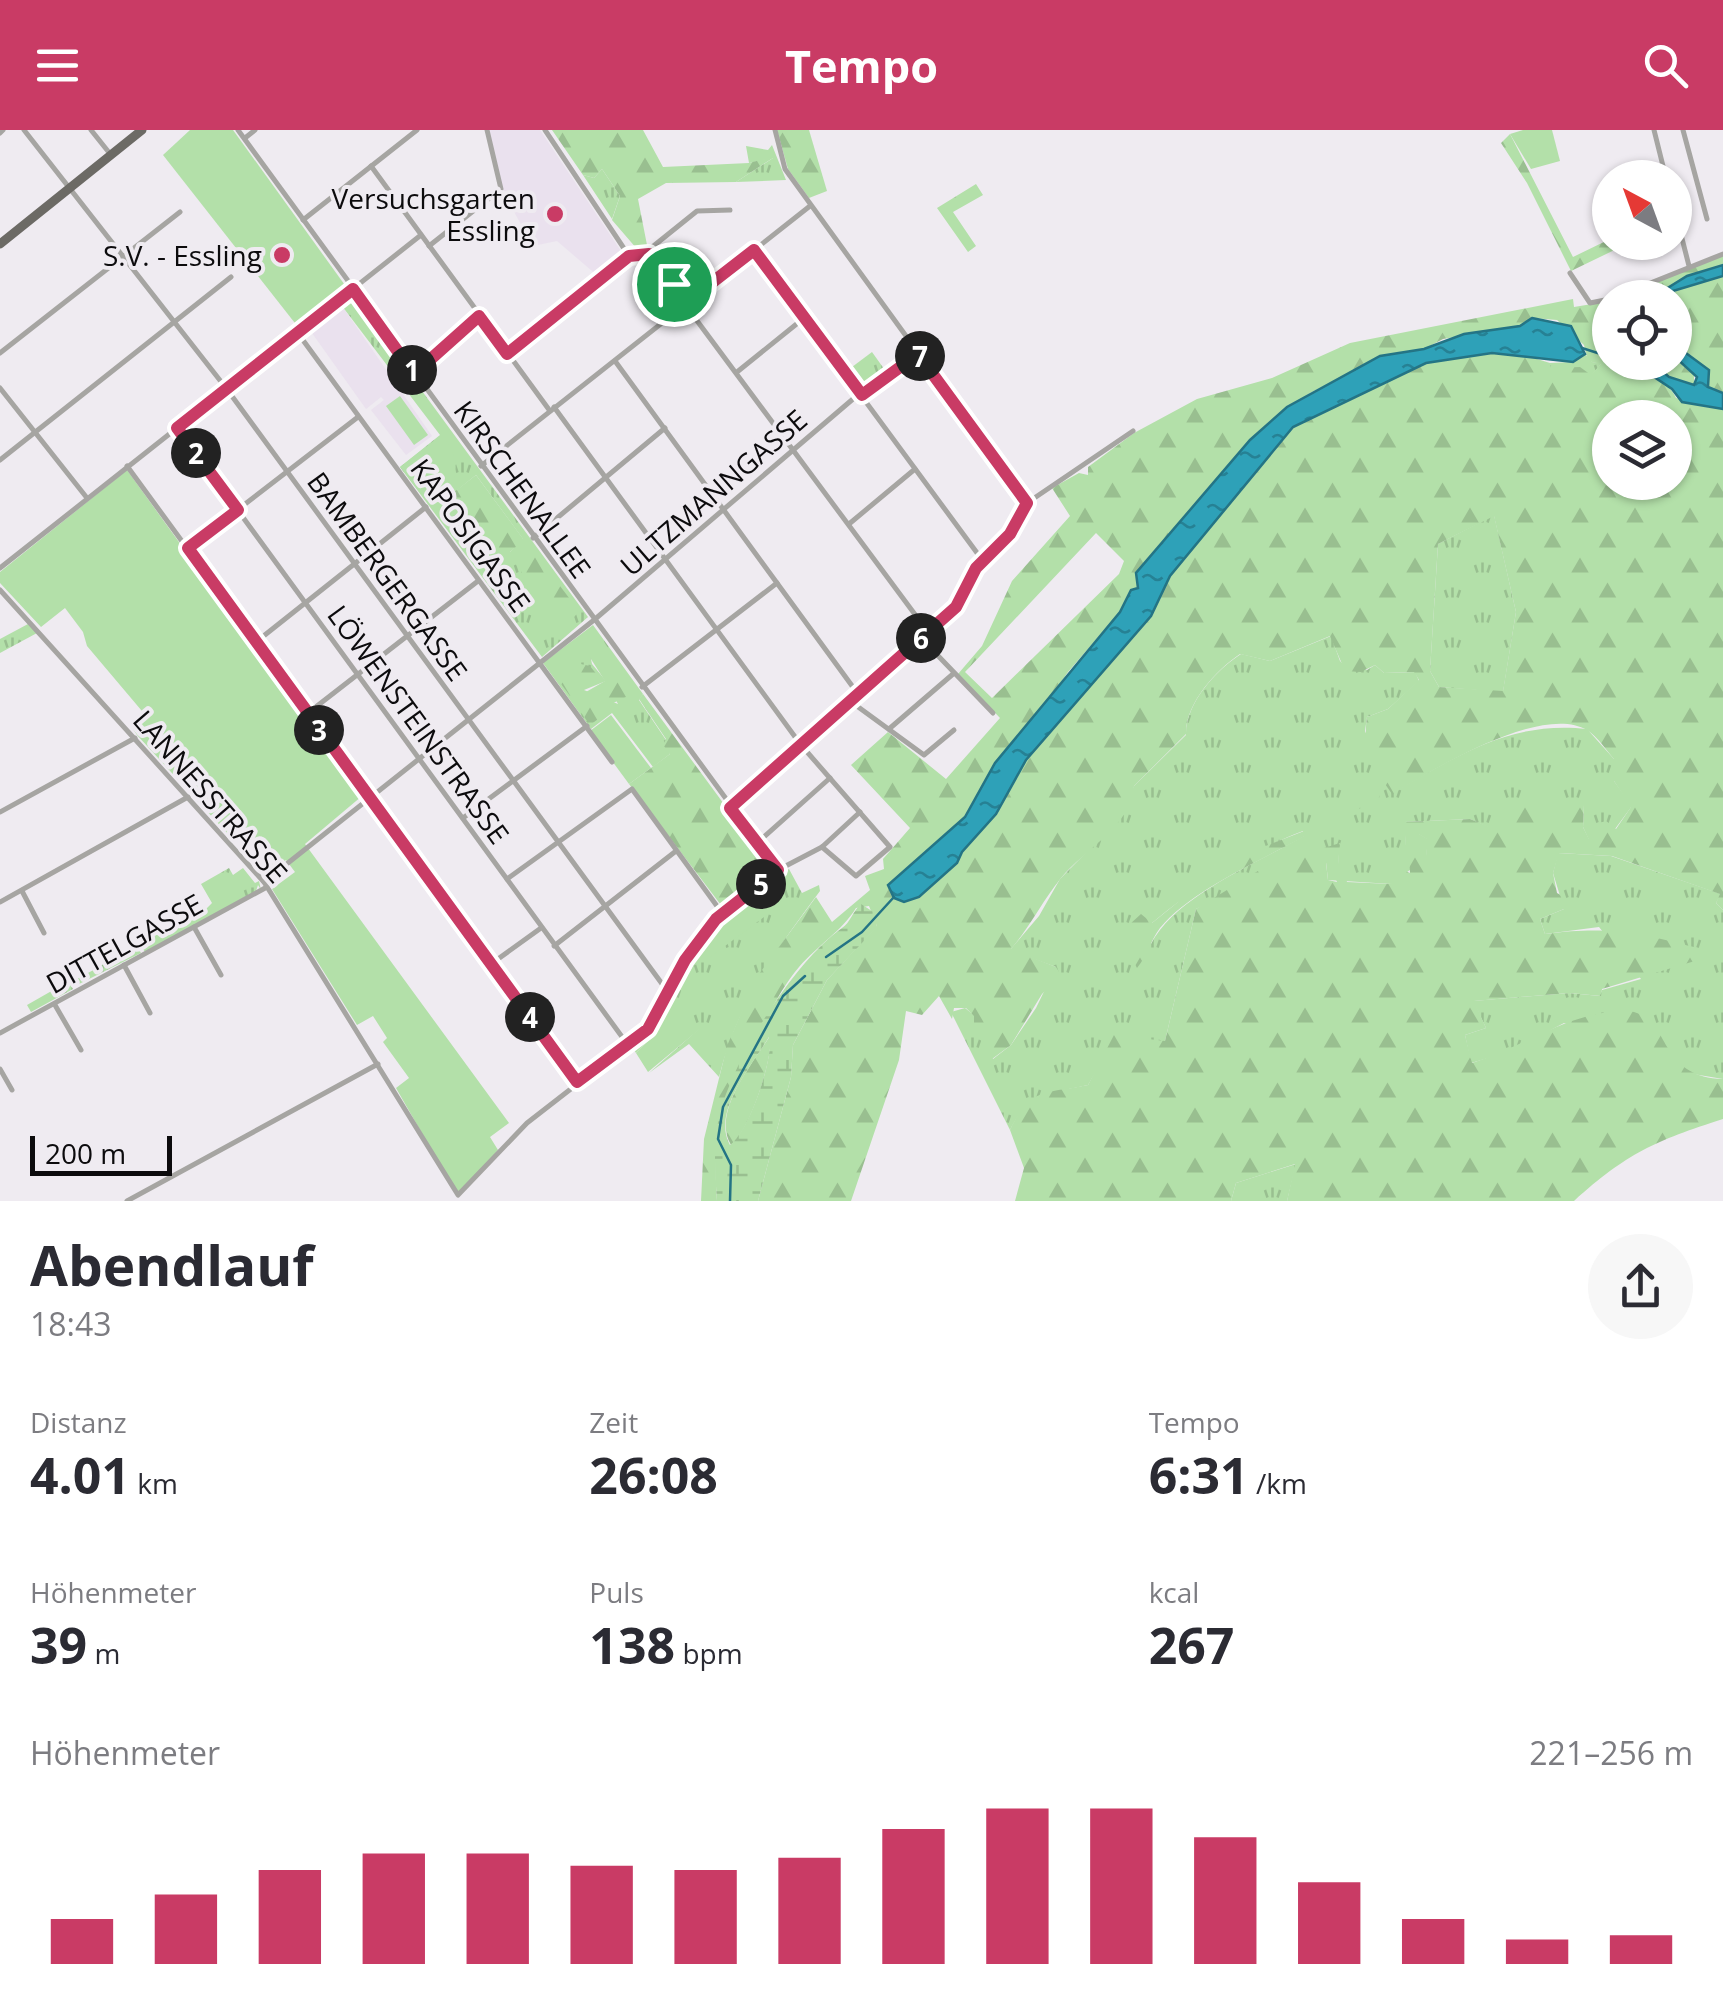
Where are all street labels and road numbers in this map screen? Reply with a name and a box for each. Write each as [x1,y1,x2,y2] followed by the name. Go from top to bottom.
[446,393,600,585] street label: KIRSCHENALLEE
[612,400,814,584] street label: ULTZMANNGASSE
[402,451,540,619] street label: KAPOSIGASSE
[299,464,477,688] street label: BAMBERGERGASSE
[320,597,518,851] street label: LÖWENSTEINSTRASSE
[125,701,297,891] street label: LANNESSTRASSE
[39,884,209,1002] street label: DITTELGASSE

